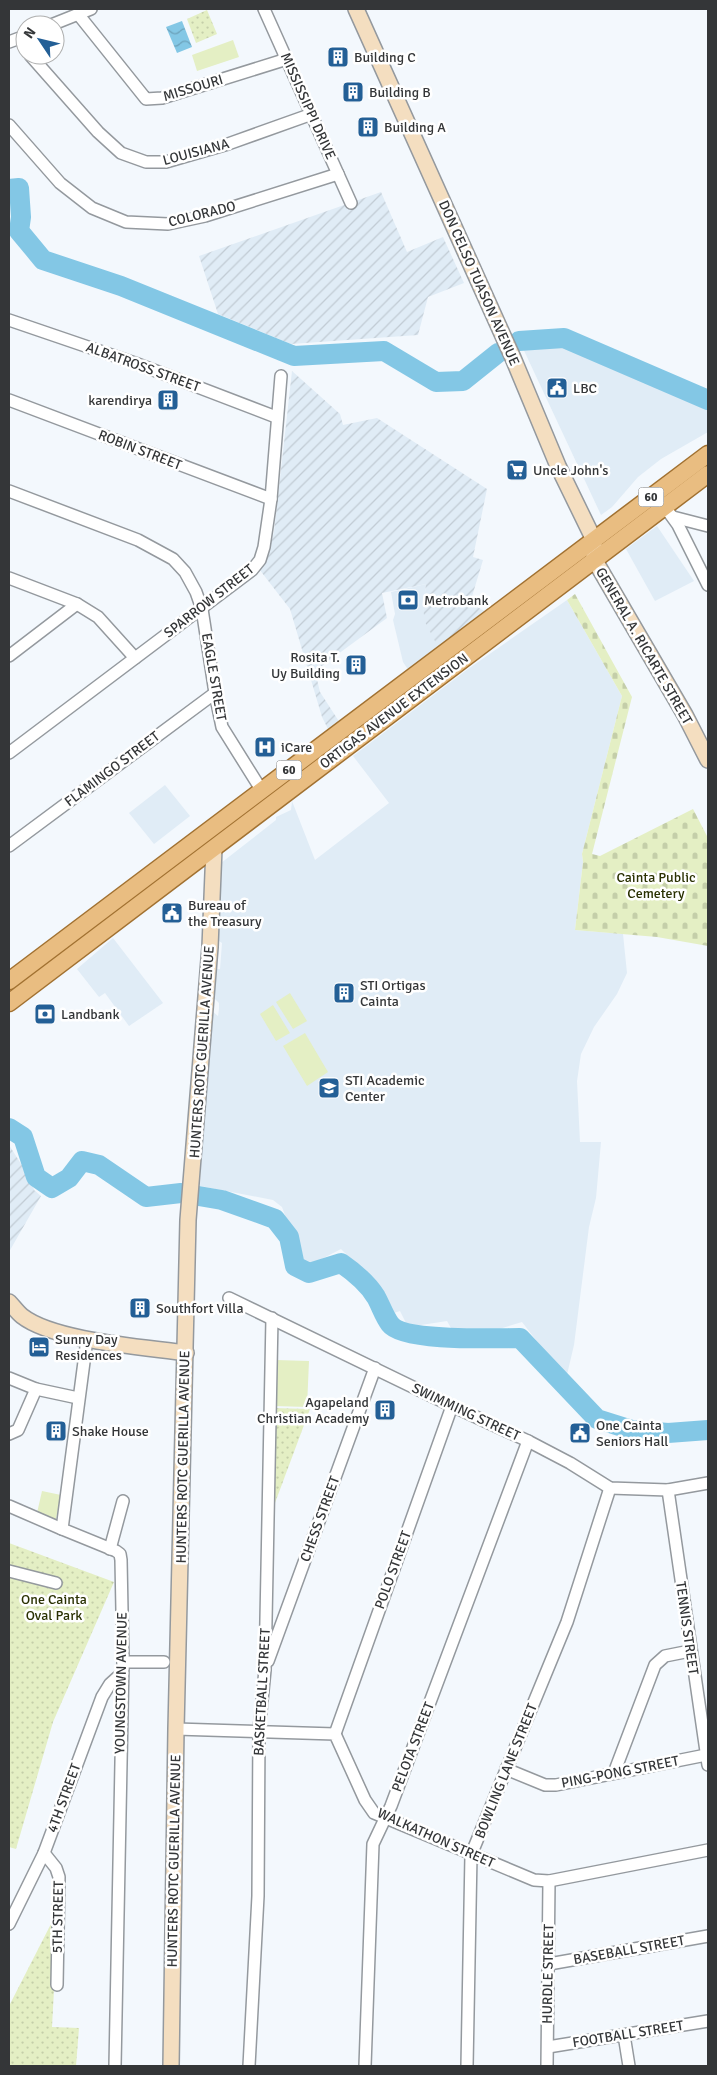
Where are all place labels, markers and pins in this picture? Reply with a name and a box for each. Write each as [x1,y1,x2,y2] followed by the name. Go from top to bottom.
[326,45,350,69] building icon: Building C
[354,49,416,66] place label: Building C
[341,80,365,104] building icon: Building B
[369,84,431,101] place label: Building B
[356,115,380,139] building icon: Building A
[384,119,446,136] place label: Building A
[545,376,569,400] public building icon: LBC
[573,380,597,397] place label: LBC
[156,388,180,412] building icon: karendirya
[88,392,152,409] place label: karendirya
[505,458,529,482] supermarket icon: Uncle John's
[533,462,608,479] place label: Uncle John's
[396,588,420,612] bank icon: Metrobank
[424,592,489,609] place label: Metrobank
[271,649,340,682] place label: Rosita T. Uy Building
[344,653,368,677] building icon: Rosita T. Uy Building
[253,735,277,759] hospital icon: iCare
[281,739,312,756] place label: iCare
[188,897,262,930] place label: Bureau of the Treasury
[160,901,184,925] public building icon: Bureau of the Treasury
[360,977,426,1010] place label: STI Ortigas Cainta
[332,981,356,1005] building icon: STI Ortigas Cainta
[33,1002,57,1026] bank icon: Landbank
[61,1006,119,1023] place label: Landbank
[345,1072,425,1105] place label: STI Academic Center
[317,1076,341,1100] school or university icon: STI Academic Center
[128,1296,152,1320] building icon: Southfort Villa
[156,1300,244,1317] place label: Southfort Villa
[55,1331,122,1364] place label: Sunny Day Residences
[27,1335,51,1359] hotel icon: Sunny Day Residences
[257,1394,369,1427] place label: Agapeland Christian Academy
[373,1398,397,1422] building icon: Agapeland Christian Academy
[596,1417,668,1450] place label: One Cainta Seniors Hall
[44,1419,68,1443] building icon: Shake House
[568,1421,592,1445] public building icon: One Cainta Seniors Hall
[72,1423,149,1440] place label: Shake House

